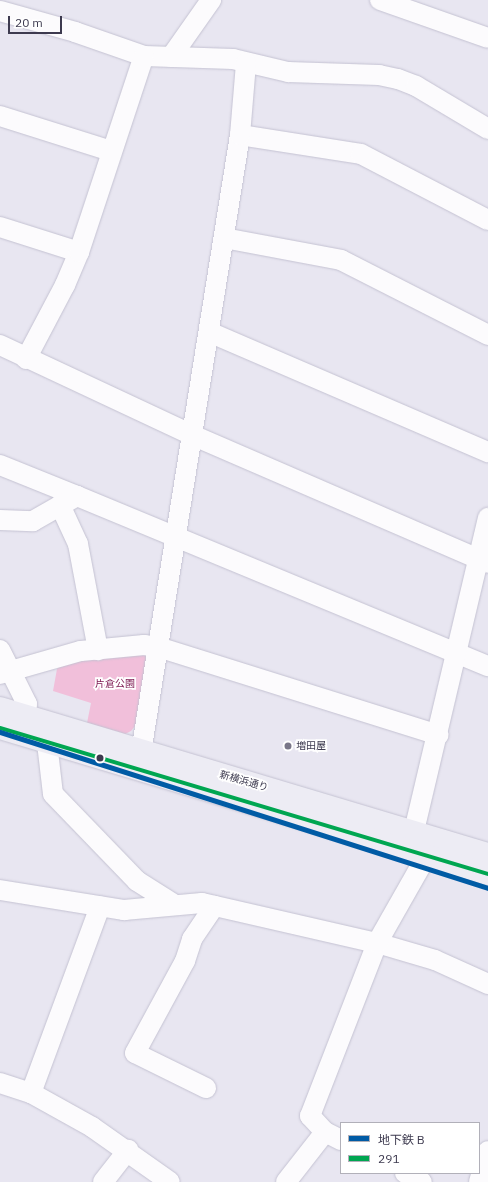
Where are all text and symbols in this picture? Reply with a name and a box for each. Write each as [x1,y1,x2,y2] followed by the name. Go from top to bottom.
[10,8,64,34] scale bar
[15,15,43,30] text: 20 m
[95,678,135,690] park label: 片倉公園
[296,740,326,752] place label: 増田屋
[283,741,293,751] marker: 増田屋
[95,753,105,763] unlabelled marker
[218,768,270,794] street label: 新横浜通り
[340,1122,480,1174] legend
[378,1132,425,1147] text: 地下鉄 B
[378,1151,400,1166] text: 291

